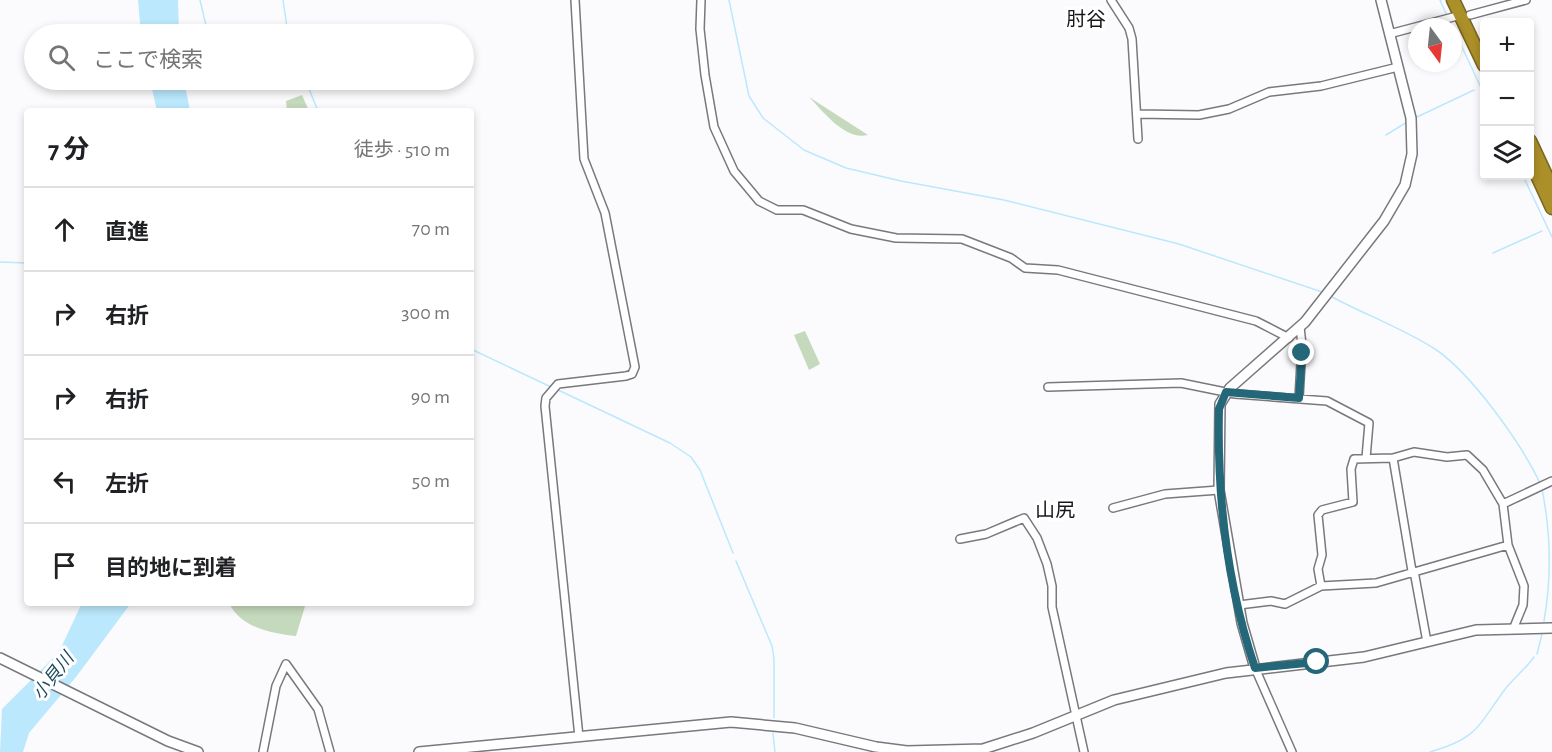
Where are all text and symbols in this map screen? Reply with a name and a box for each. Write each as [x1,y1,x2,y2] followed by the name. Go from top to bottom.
[1066,9,1106,30] district label: 肘谷
[1408,18,1462,72] north arrow
[1480,18,1534,180] map controls
[1480,18,1534,72] button: +
[24,24,474,90] search box
[45,41,78,74] icon: search
[93,49,203,71] text: ここで検索
[1480,72,1534,126] button: −
[1480,126,1534,180] button: layers
[48,137,89,163] text: 7 分
[354,140,450,160] text: 徒歩 · 510 m
[48,213,81,246] icon: ahead
[412,219,450,239] text: 70 m
[105,221,149,243] text: 直進
[48,297,81,330] icon: right
[401,303,450,323] text: 300 m
[105,305,149,327] text: 右折
[1288,339,1314,365] route end
[48,381,81,414] icon: right
[411,387,450,407] text: 90 m
[105,389,149,411] text: 右折
[48,465,81,498] icon: left
[412,471,450,491] text: 50 m
[105,473,149,495] text: 左折
[1035,500,1075,521] district label: 山尻
[48,549,81,582] icon: arrive
[105,557,237,579] text: 目的地に到着
[29,648,79,703] water label: 小貝川
[1303,648,1329,674] route start

